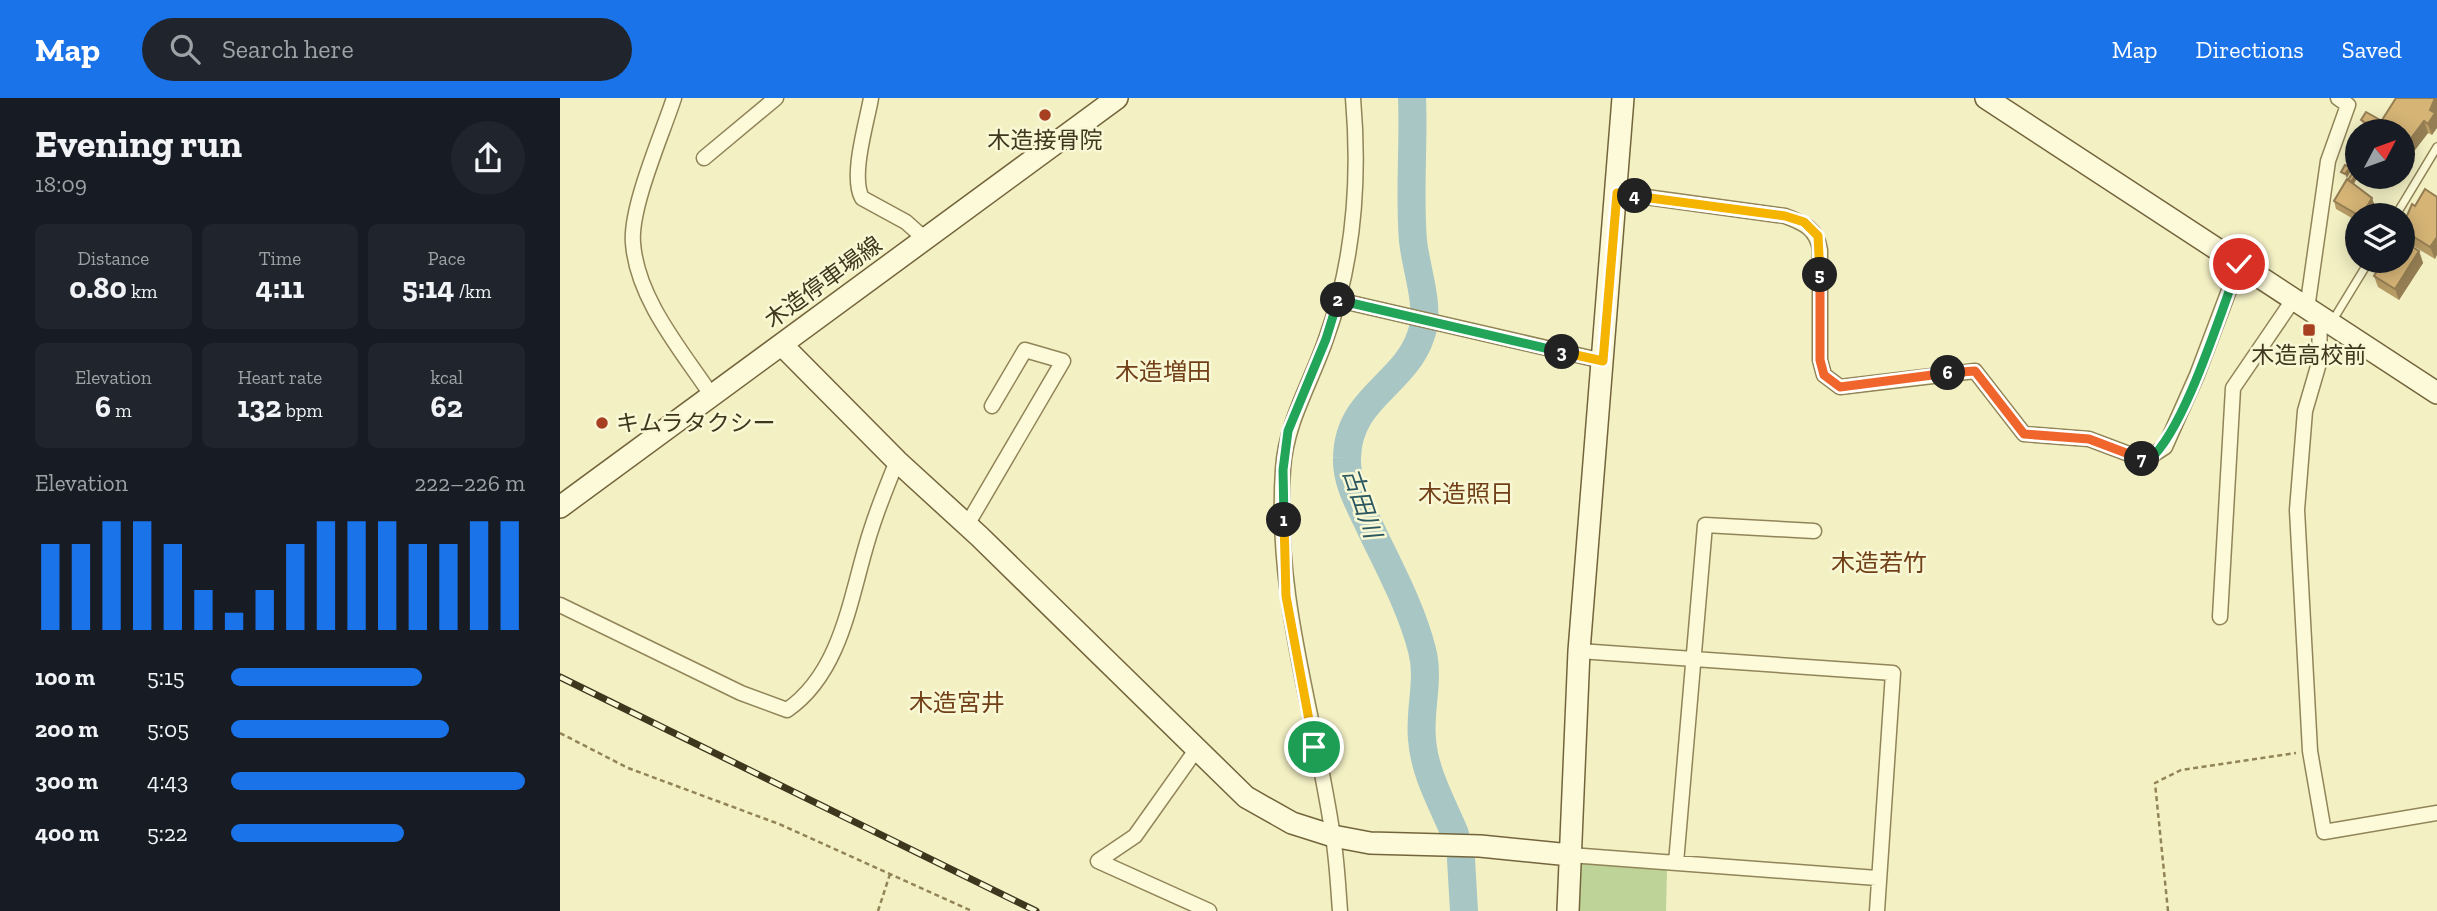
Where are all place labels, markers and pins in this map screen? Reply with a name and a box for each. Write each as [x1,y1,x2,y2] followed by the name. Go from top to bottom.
[1037,107,1053,123] marker: 木造接骨院
[988,126,1103,154] place label: 木造接骨院
[1618,178,1652,214] pin: 4
[2209,234,2269,294] pin
[1802,258,1838,292] pin: 5
[1320,282,1356,318] pin: 2
[2301,322,2317,338] marker: 木造高校前
[1544,334,1580,370] pin: 3
[2252,341,2367,369] place label: 木造高校前
[1930,356,1966,390] pin: 6
[616,409,776,437] place label: キムラタクシー
[594,415,610,431] marker: キムラタクシー
[2124,442,2160,476] pin: 7
[1266,502,1302,538] pin: 1
[1284,717,1344,777] pin

